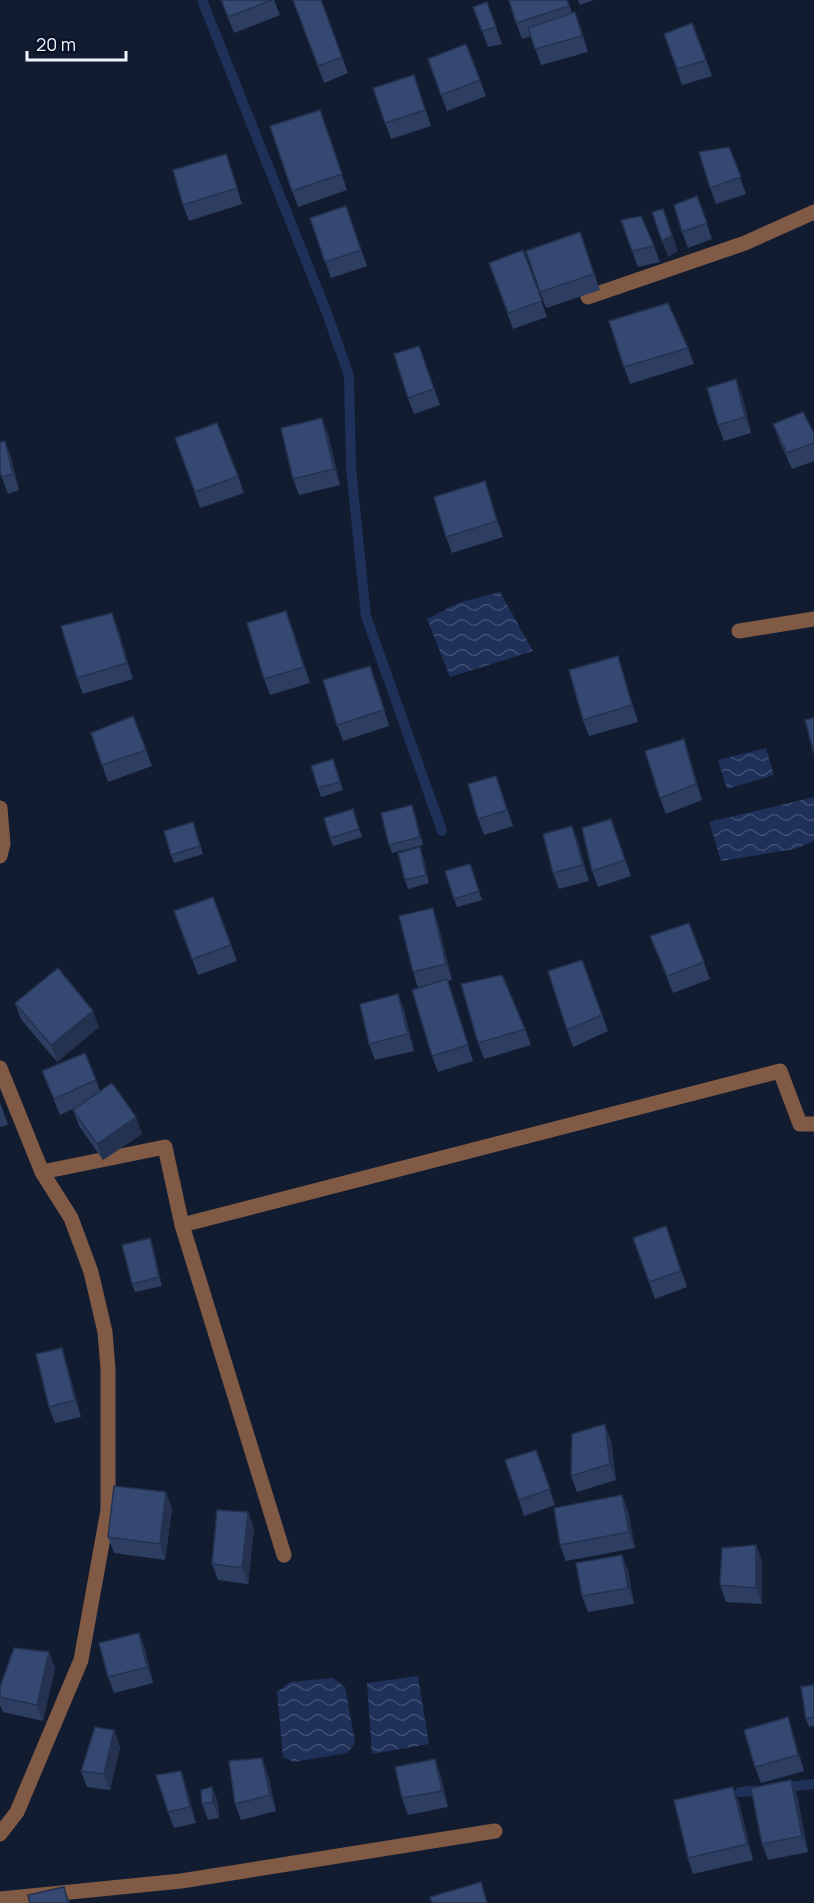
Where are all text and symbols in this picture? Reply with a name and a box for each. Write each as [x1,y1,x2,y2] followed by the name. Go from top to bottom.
[27,24,126,62] scale bar
[36,32,76,56] text: 20 m

